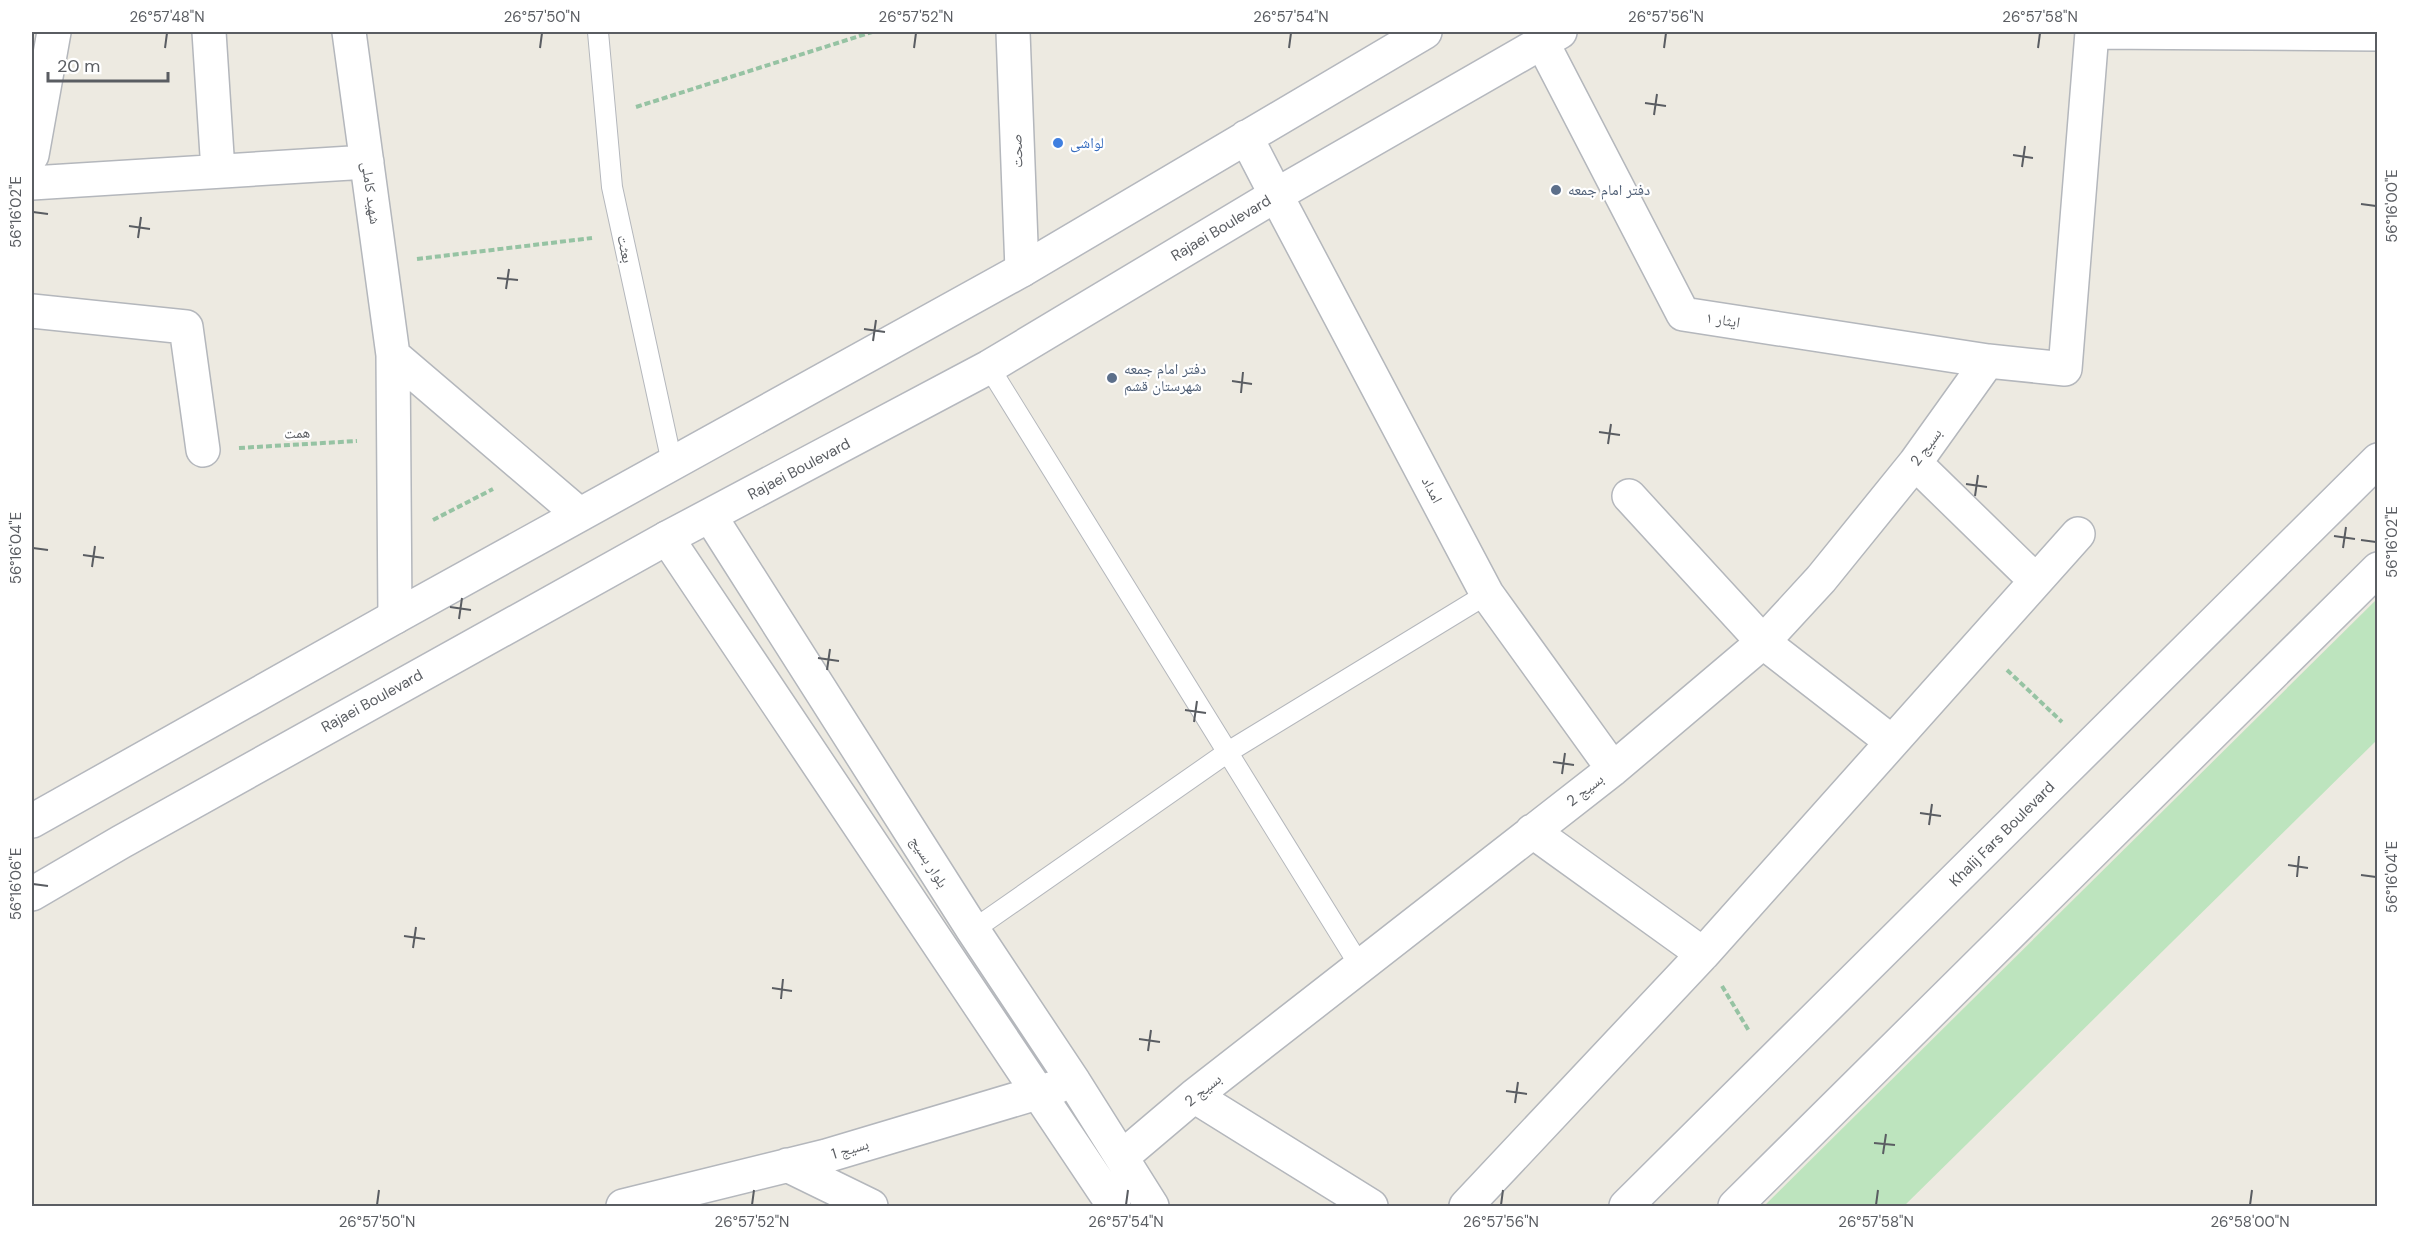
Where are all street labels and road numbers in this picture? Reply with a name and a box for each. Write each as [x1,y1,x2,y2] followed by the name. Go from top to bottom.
[1006,134,1028,168] street label: صحت
[357,160,385,226] street label: شهید کاملی
[1167,190,1275,266] street label: Rajaei Boulevard
[612,233,638,265] street label: بعثت
[1704,307,1742,333] street label: ایثار ۱
[283,422,311,444] street label: همت
[1906,424,1946,470] street label: بسیج 2
[744,434,854,504] street label: Rajaei Boulevard
[1417,473,1447,507] street label: امداد
[318,665,426,737] street label: Rajaei Boulevard
[1562,769,1608,811] street label: بسیج 2
[1945,777,2059,891] street label: Khalij Fars Boulevard
[905,832,953,892] street label: بلوار بسیج
[1180,1069,1226,1111] street label: بسیج 2
[829,1134,871,1164] street label: بسیج 1

